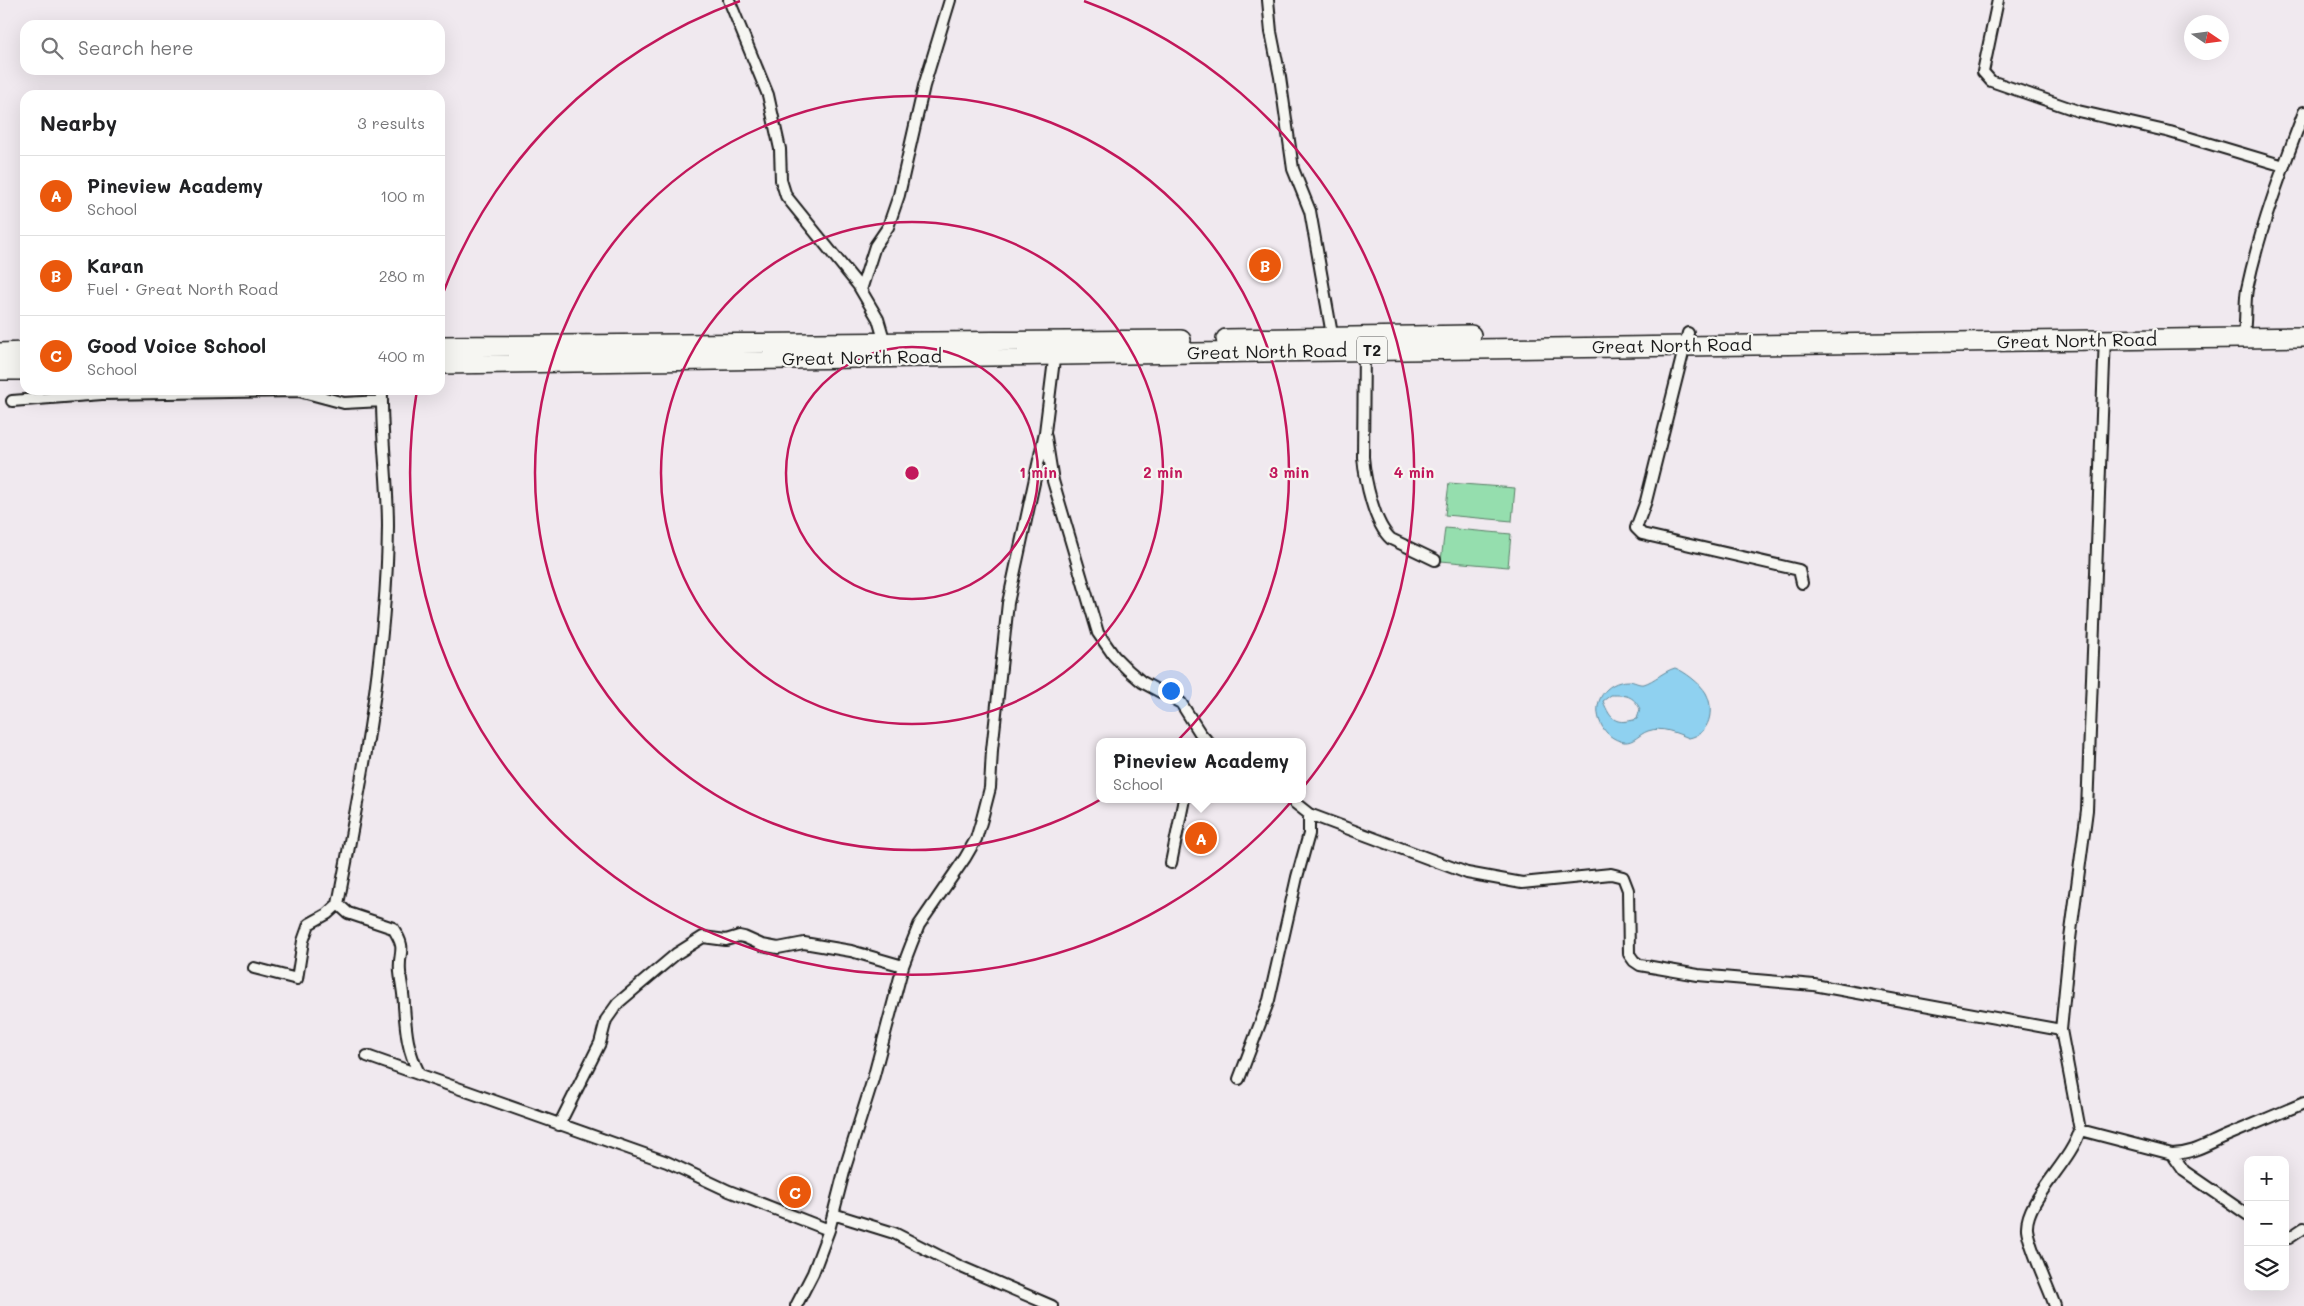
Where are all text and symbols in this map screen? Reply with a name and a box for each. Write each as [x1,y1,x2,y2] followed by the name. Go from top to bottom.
[2184,15,2229,60] north arrow
[20,20,445,75] search box
[38,34,66,62] icon: search
[78,35,194,60] text: Search here
[40,109,117,136] text: Nearby
[357,112,425,133] text: 3 results
[87,173,263,198] text: Pineview Academy
[50,185,62,206] text: A
[380,185,425,206] text: 100 m
[87,198,137,219] text: School
[1249,246,1281,284] pin: B
[87,253,144,278] text: Karan
[51,265,61,286] text: B
[379,265,425,286] text: 280 m
[87,278,278,299] text: Fuel · Great North Road
[1997,327,2157,353] street label: Great North Road
[1592,332,1752,358] street label: Great North Road
[87,333,266,358] text: Good Voice School
[1357,336,1387,364] road number: T2
[1187,338,1347,364] street label: Great North Road
[782,344,942,370] street label: Great North Road
[50,345,62,366] text: C
[378,345,425,366] text: 400 m
[87,358,137,379] text: School
[1019,462,1057,482] text: 1 min
[1143,462,1183,482] text: 2 min
[1269,462,1309,482] text: 3 min
[1394,462,1434,482] text: 4 min
[903,464,921,482] centre of rings
[1158,678,1184,704] your location
[1096,738,1306,803] popup
[1113,748,1289,773] text: Pineview Academy
[1113,773,1163,794] text: School
[1185,819,1217,857] pin: A
[2244,1156,2289,1291] map controls
[2244,1156,2289,1201] button: +
[779,1173,811,1211] pin: C
[2244,1201,2289,1246] button: −
[2244,1246,2289,1291] button: layers

